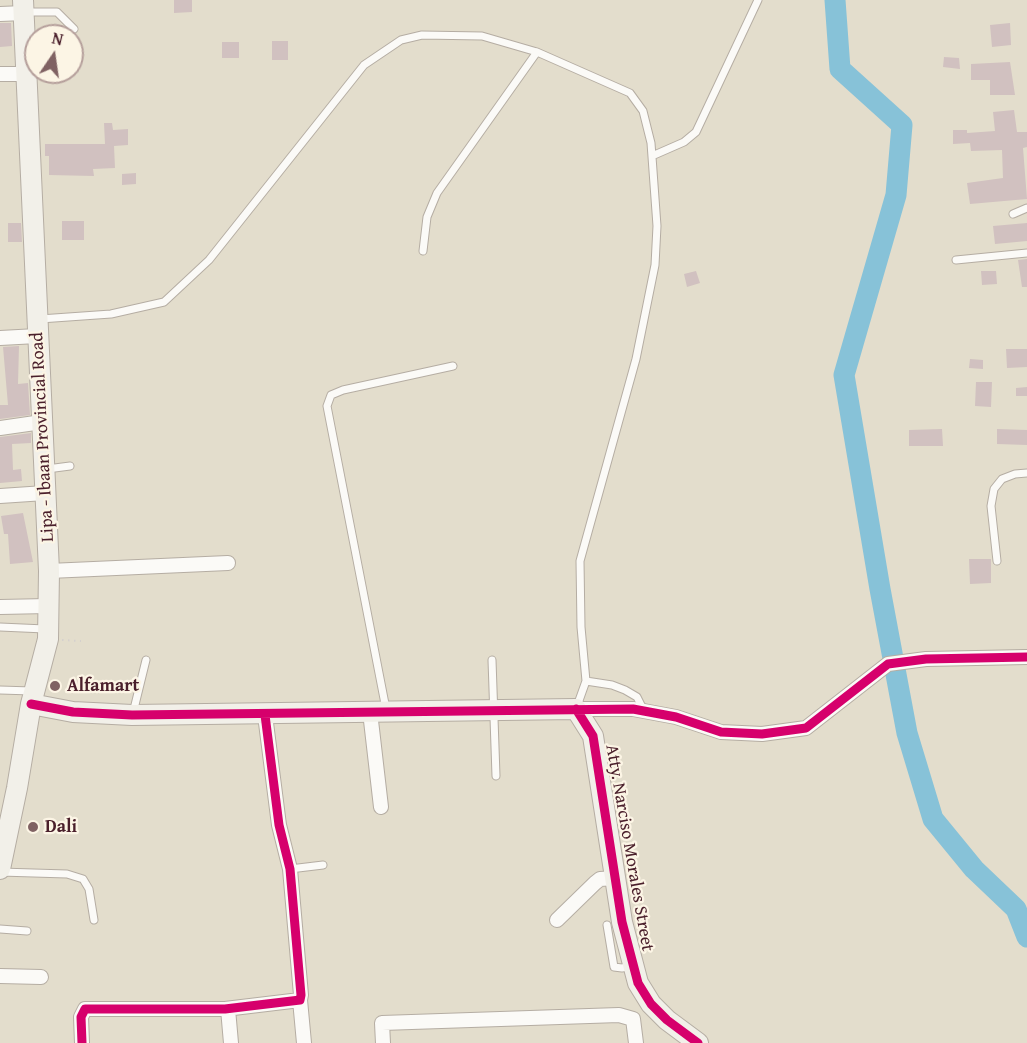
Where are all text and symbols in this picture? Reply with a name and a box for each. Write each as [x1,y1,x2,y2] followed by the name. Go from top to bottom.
[24,24,84,84] north arrow
[50,26,66,51] text: N
[27,332,59,542] street label: Lipa - Ibaan Provincial Road
[67,675,139,697] place label: Alfamart
[48,679,62,693] marker: Alfamart
[600,743,658,953] street label: Atty. Narciso Morales Street
[45,816,77,838] place label: Dali
[26,820,40,834] marker: Dali

